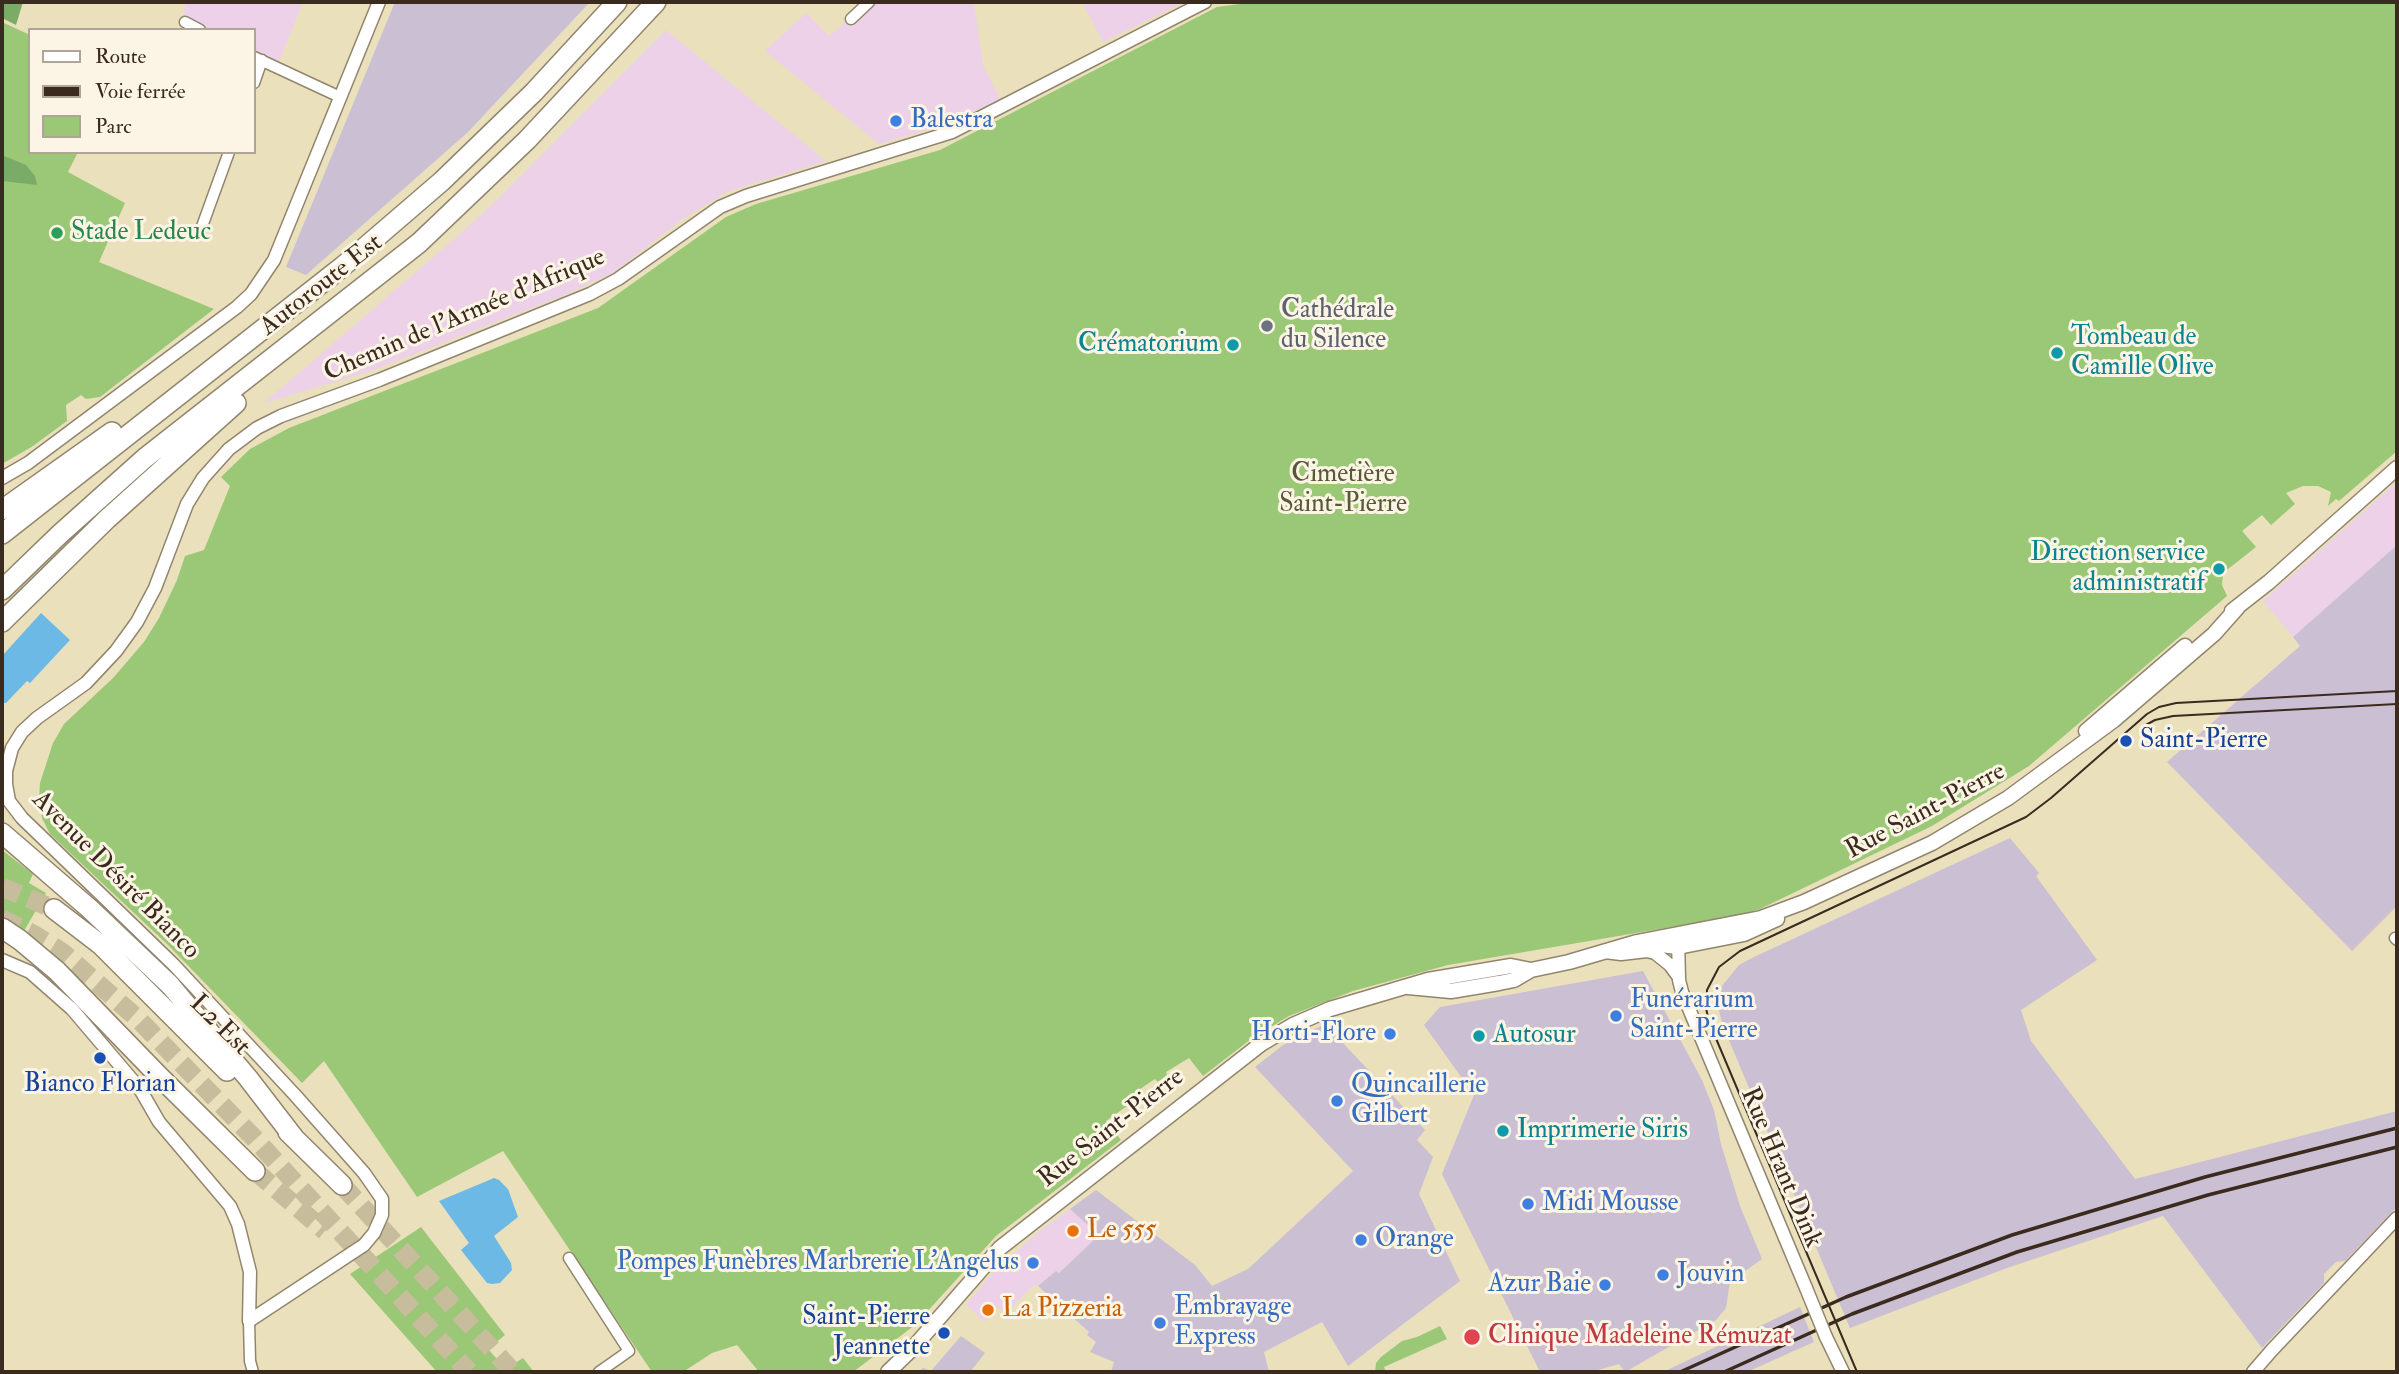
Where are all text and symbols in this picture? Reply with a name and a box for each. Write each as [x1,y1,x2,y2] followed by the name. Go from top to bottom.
[28,28,256,154] legend
[95,43,146,70] text: Route
[95,78,185,105] text: Voie ferrée
[910,105,993,137] place label: Balestra
[95,113,132,140] text: Parc
[888,113,904,129] marker: Balestra
[71,217,211,249] place label: Stade Ledeuc
[49,225,65,241] marker: Stade Ledeuc
[254,228,390,344] street label: Autoroute Est
[320,243,610,389] street label: Chemin de l'Armée d'Afrique
[1281,295,1394,356] place label: Cathédrale du Silence
[1259,318,1275,334] marker: Cathédrale du Silence
[2071,322,2214,384] place label: Tombeau de Camille Olive
[1078,329,1219,361] place label: Crématorium
[1225,337,1241,353] marker: Crématorium
[2049,345,2065,361] marker: Tombeau de Camille Olive
[1279,459,1407,520] park label: Cimetière Saint-Pierre
[2030,538,2205,600] place label: Direction service administratif
[2211,561,2227,577] marker: Direction service administratif
[2140,725,2268,757] place label: Saint-Pierre
[2118,733,2134,749] marker: Saint-Pierre
[1841,757,2011,867] street label: Rue Saint-Pierre
[24,785,206,967] street label: Avenue Désiré Bianco
[1630,985,1758,1046] place label: Funérarium Saint-Pierre
[182,989,256,1063] street label: L2 Est
[1608,1008,1624,1024] marker: Funérarium Saint-Pierre
[1251,1018,1376,1050] place label: Horti-Flore
[1493,1020,1576,1052] place label: Autosur
[1382,1026,1398,1042] marker: Horti-Flore
[1471,1028,1487,1044] marker: Autosur
[92,1050,108,1066] marker: Bianco Florian
[1033,1063,1191,1195] street label: Rue Saint-Pierre
[24,1069,176,1101] place label: Bianco Florian
[1351,1070,1486,1132] place label: Quincaillerie Gilbert
[1732,1083,1828,1253] street label: Rue Hrant Dink
[1329,1093,1345,1109] marker: Quincaillerie Gilbert
[1517,1115,1688,1147] place label: Imprimerie Siris
[1495,1123,1511,1139] marker: Imprimerie Siris
[1542,1188,1678,1220] place label: Midi Mousse
[1520,1196,1536,1212] marker: Midi Mousse
[1087,1215,1156,1247] place label: Le 555
[1065,1223,1081,1239] marker: Le 555
[1375,1224,1454,1256] place label: Orange
[1353,1232,1369,1248] marker: Orange
[616,1247,1019,1279] place label: Pompes Funèbres Marbrerie L'Angelus
[1025,1255,1041,1271] marker: Pompes Funèbres Marbrerie L'Angelus
[1677,1259,1745,1291] place label: Jouvin
[1655,1267,1671,1283] marker: Jouvin
[1488,1269,1591,1301] place label: Azur Baie
[1597,1277,1613,1293] marker: Azur Baie
[1174,1292,1291,1354] place label: Embrayage Express
[1002,1294,1122,1326] place label: La Pizzeria
[802,1302,930,1364] place label: Saint-Pierre Jeannette
[980,1302,996,1318] marker: La Pizzeria
[1152,1315,1168,1331] marker: Embrayage Express
[1488,1321,1792,1353] place label: Clinique Madeleine Rémuzat
[936,1325,952,1341] marker: Saint-Pierre Jeannette
[1462,1327,1482,1347] marker: Clinique Madeleine Rémuzat

